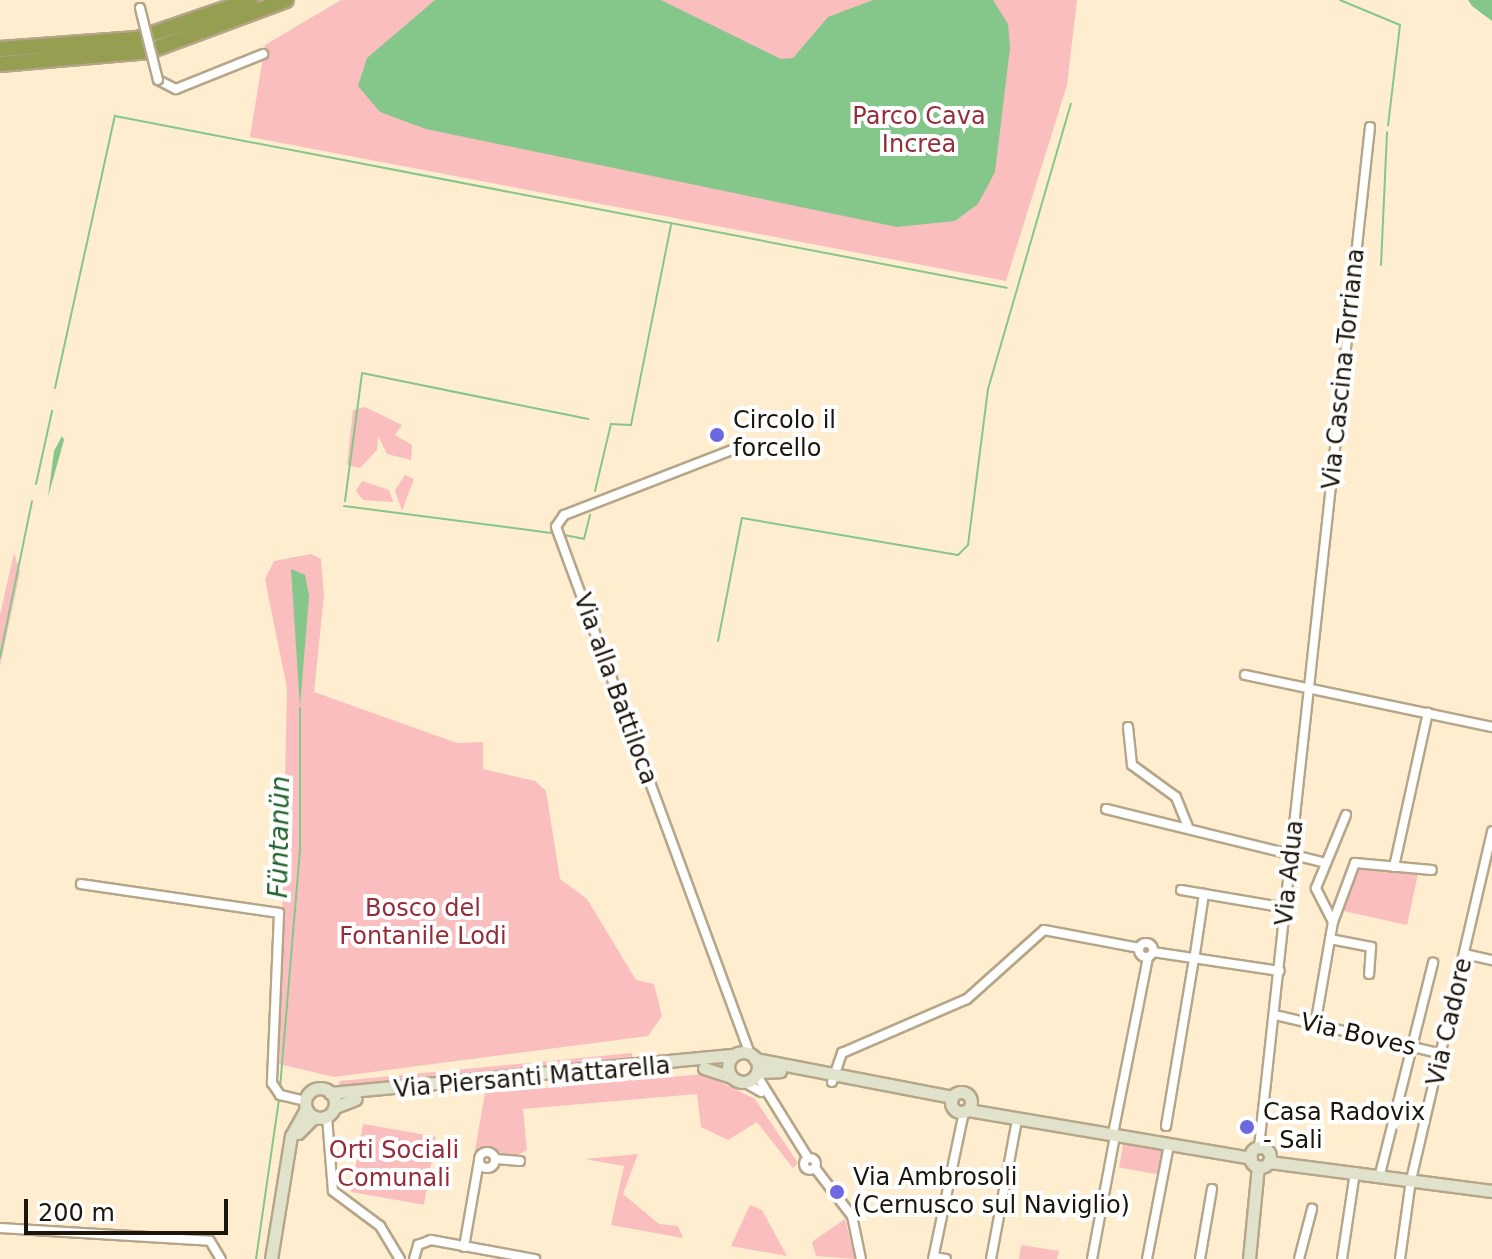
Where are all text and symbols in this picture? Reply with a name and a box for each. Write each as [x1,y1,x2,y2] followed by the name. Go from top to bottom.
[852,103,986,159] park label: Parco Cava Increa
[1317,247,1371,491] street label: Via Cascina Torriana
[733,407,836,463] place label: Circolo il forcello
[708,426,726,444] marker: Circolo il forcello
[567,590,663,788] street label: Via alla Battiloca
[263,776,297,898] water label: Füntanün
[1270,819,1310,927] street label: Via Adua
[339,895,507,951] park label: Bosco del Fontanile Lodi
[1421,955,1479,1089] street label: Via Cadore
[1298,1008,1418,1062] street label: Via Boves
[393,1052,671,1104] street label: Via Piersanti Mattarella
[1263,1099,1425,1155] place label: Casa Radovix - Sali
[1238,1118,1256,1136] marker: Casa Radovix - Sali
[329,1137,459,1193] park label: Orti Sociali Comunali
[853,1164,1130,1220] place label: Via Ambrosoli (Cernusco sul Naviglio)
[28,1183,232,1233] scale bar
[828,1183,846,1201] marker: Via Ambrosoli (Cernusco sul Naviglio)
[38,1199,115,1227] text: 200 m

